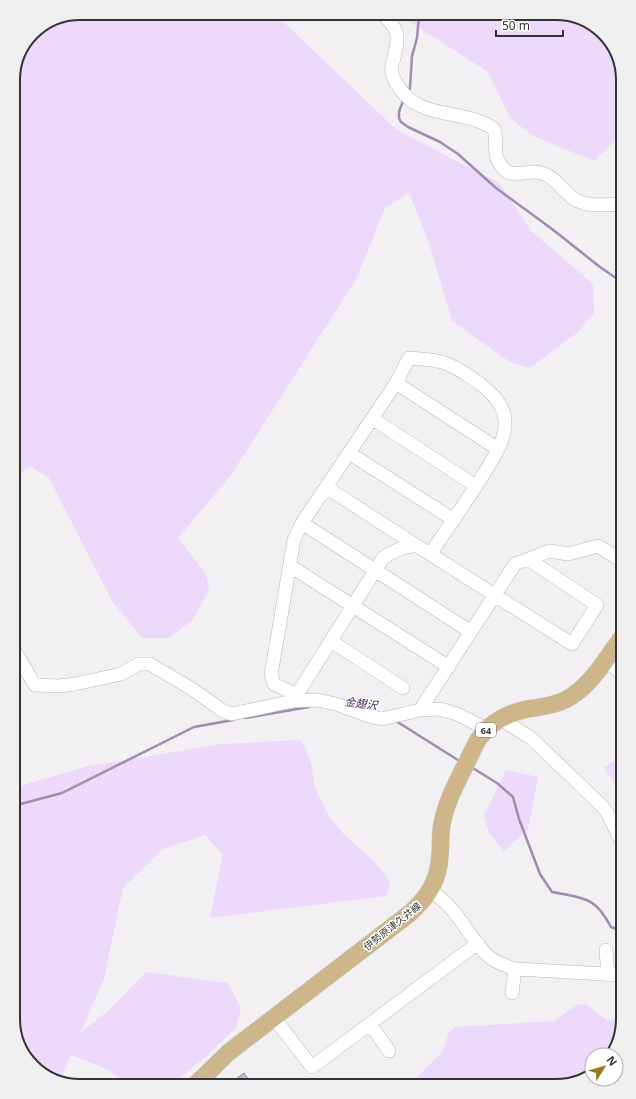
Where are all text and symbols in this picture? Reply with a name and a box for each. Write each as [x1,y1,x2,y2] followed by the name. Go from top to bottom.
[496,12,563,38] scale bar
[502,17,530,34] text: 50 m
[344,694,380,713] water label: 金翅沢
[476,723,496,737] road number: 64
[360,899,424,953] street label: 伊勢原津久井線
[584,1047,624,1087] north arrow
[604,1053,621,1069] text: N

